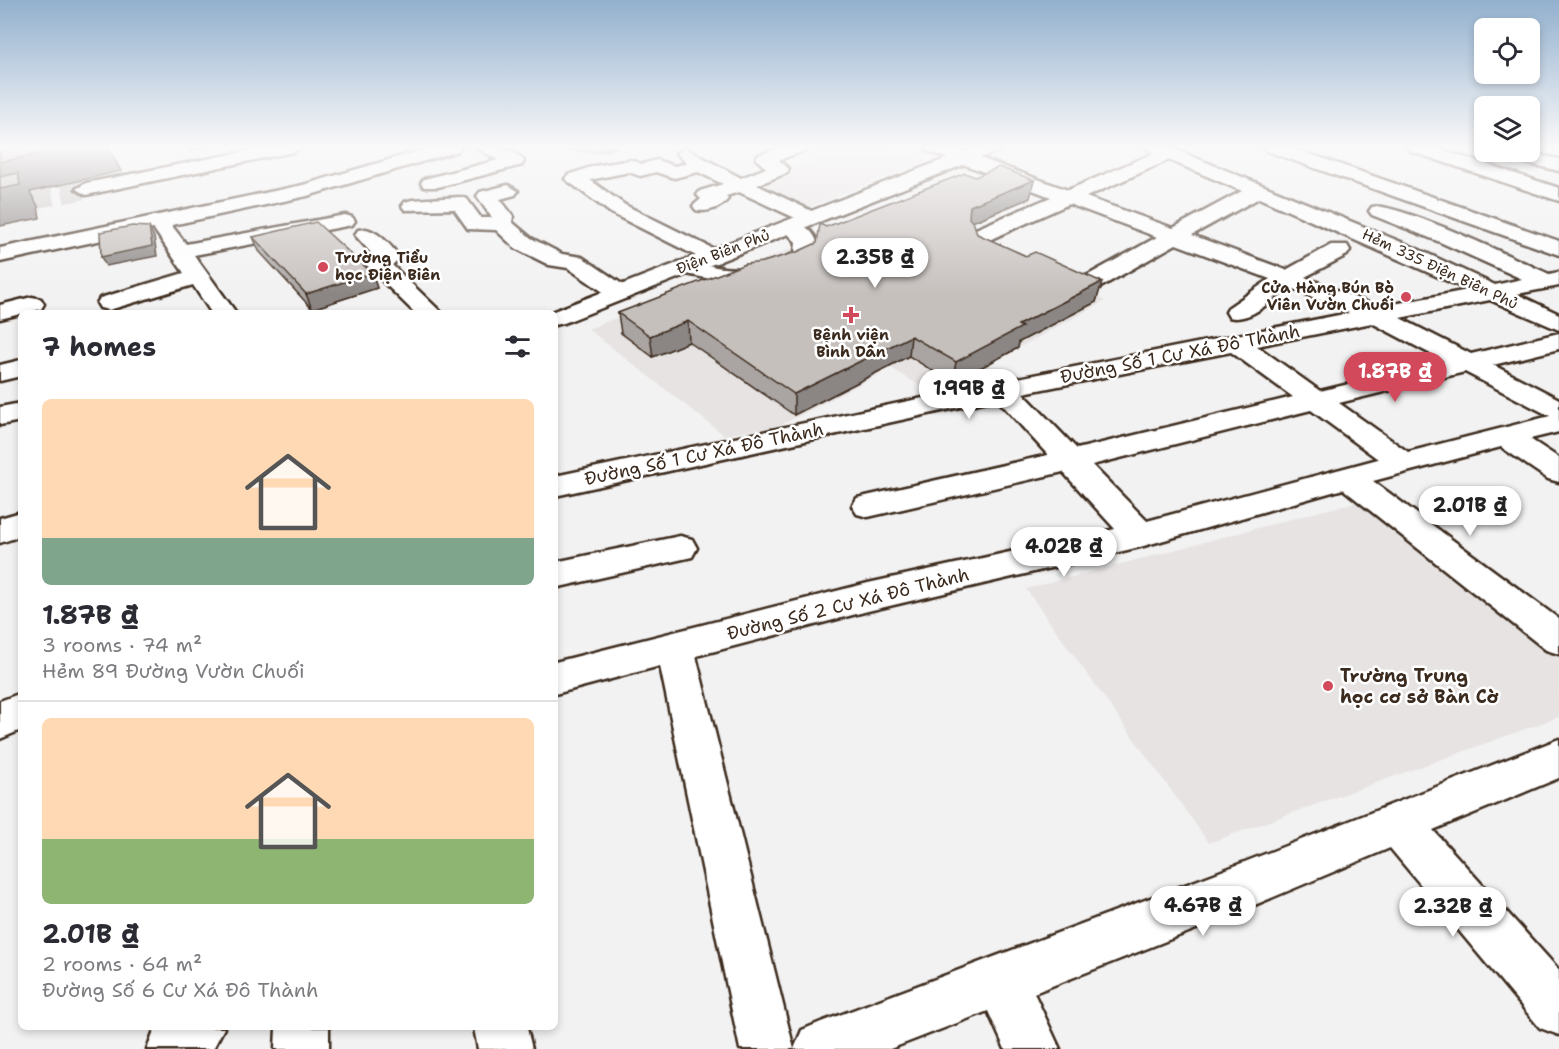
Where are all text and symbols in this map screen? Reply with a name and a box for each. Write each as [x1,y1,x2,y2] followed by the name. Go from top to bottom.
[1474,18,1540,162] map controls
[1474,18,1540,84] button: locate
[1474,96,1540,162] button: layers
[1359,224,1521,314] street label: Hẻm 335 Điện Biên Phủ
[673,225,773,279] street label: Điện Biên Phủ
[820,238,930,289] pin: 2.35B ₫
[835,244,915,270] text: 2.35B ₫
[335,248,440,285] place label: Trường Tiểu học Điện Biên
[316,260,330,274] marker: Trường Tiểu học Điện Biên
[1261,278,1394,315] place label: Cửa Hàng Bún Bò Viên Vườn Chuối
[1399,290,1413,304] marker: Cửa Hàng Bún Bò Viên Vườn Chuối
[842,306,860,324] marker: Bệnh viện Bình Dân
[1058,319,1302,389] street label: Ðường Số 1 Cư Xá Đô Thành
[813,325,889,362] place label: Bệnh viện Bình Dân
[42,329,156,364] text: 7 homes
[501,330,534,363] icon: filters
[1340,352,1450,403] pin: 1.87B ₫
[1358,358,1432,384] text: 1.87B ₫
[914,369,1024,420] pin: 1.99B ₫
[933,375,1005,401] text: 1.99B ₫
[582,417,826,491] street label: Ðường Số 1 Cư Xá Đô Thành
[234,438,342,546] icon: home
[1415,486,1525,537] pin: 2.01B ₫
[1433,492,1507,518] text: 2.01B ₫
[1009,527,1119,578] pin: 4.02B ₫
[1025,533,1103,559] text: 4.02B ₫
[724,562,972,646] street label: Ðường Số 2 Cư Xá Đô Thành
[42,597,139,632] text: 1.87B ₫
[42,632,202,658] text: 3 rooms · 74 m²
[42,658,305,684] text: Hẻm 89 Đường Vườn Chuối
[1340,664,1499,709] place label: Trường Trung học cơ sở Bàn Cờ
[1321,679,1335,693] marker: Trường Trung học cơ sở Bàn Cờ
[234,757,342,865] icon: home
[1148,886,1258,937] pin: 4.67B ₫
[1398,887,1508,938] pin: 2.32B ₫
[1164,892,1242,918] text: 4.67B ₫
[1413,893,1493,919] text: 2.32B ₫
[42,916,139,951] text: 2.01B ₫
[42,951,202,977] text: 2 rooms · 64 m²
[42,977,318,1003] text: Đường Số 6 Cư Xá Đô Thành

